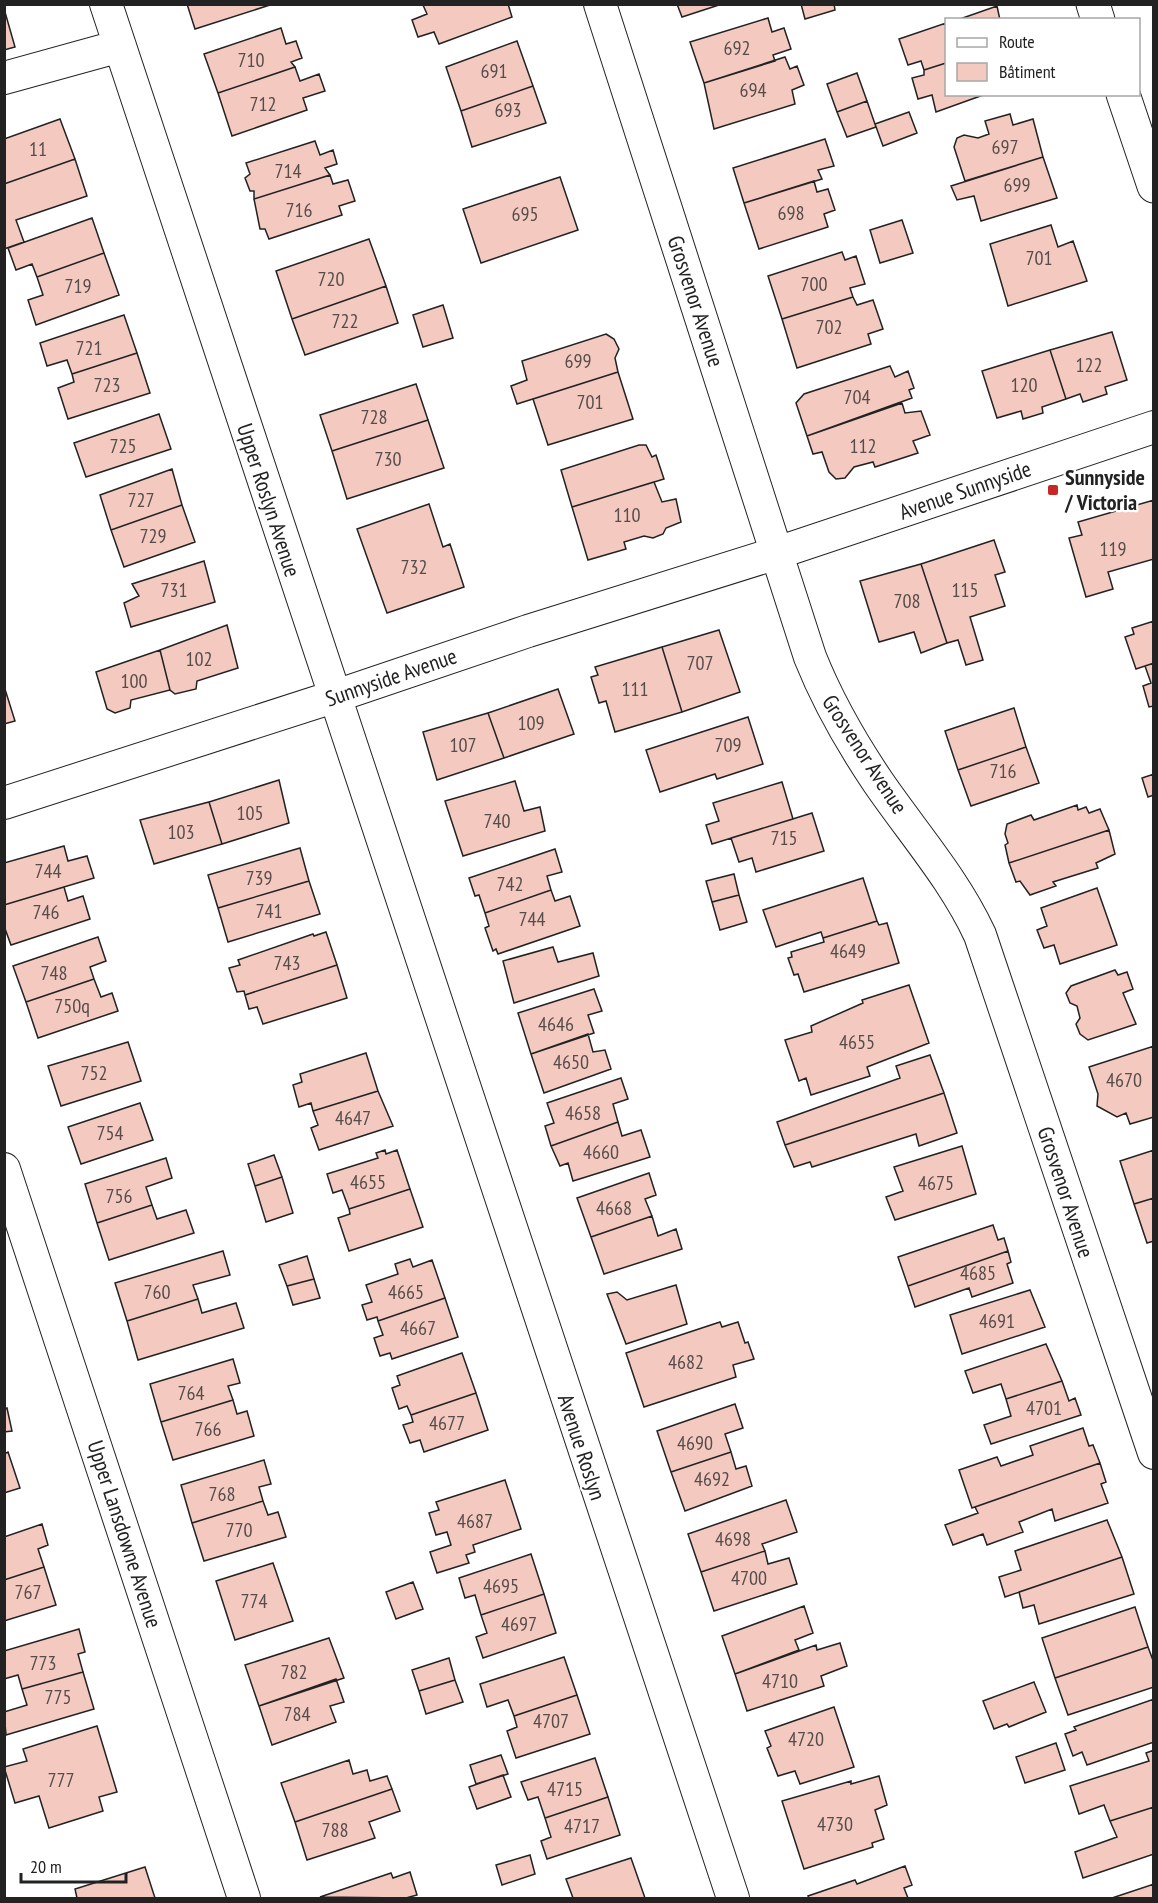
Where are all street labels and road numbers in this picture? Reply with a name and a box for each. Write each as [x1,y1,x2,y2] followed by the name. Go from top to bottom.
[662,232,730,370] street label: Grosvenor Avenue
[231,420,307,580] street label: Upper Roslyn Avenue
[895,454,1035,526] street label: Avenue Sunnyside
[322,641,460,713] street label: Sunnyside Avenue
[816,689,914,819] street label: Grosvenor Avenue
[1032,1123,1100,1261] street label: Grosvenor Avenue
[552,1390,612,1504] street label: Avenue Roslyn
[81,1437,169,1631] street label: Upper Lansdowne Avenue

